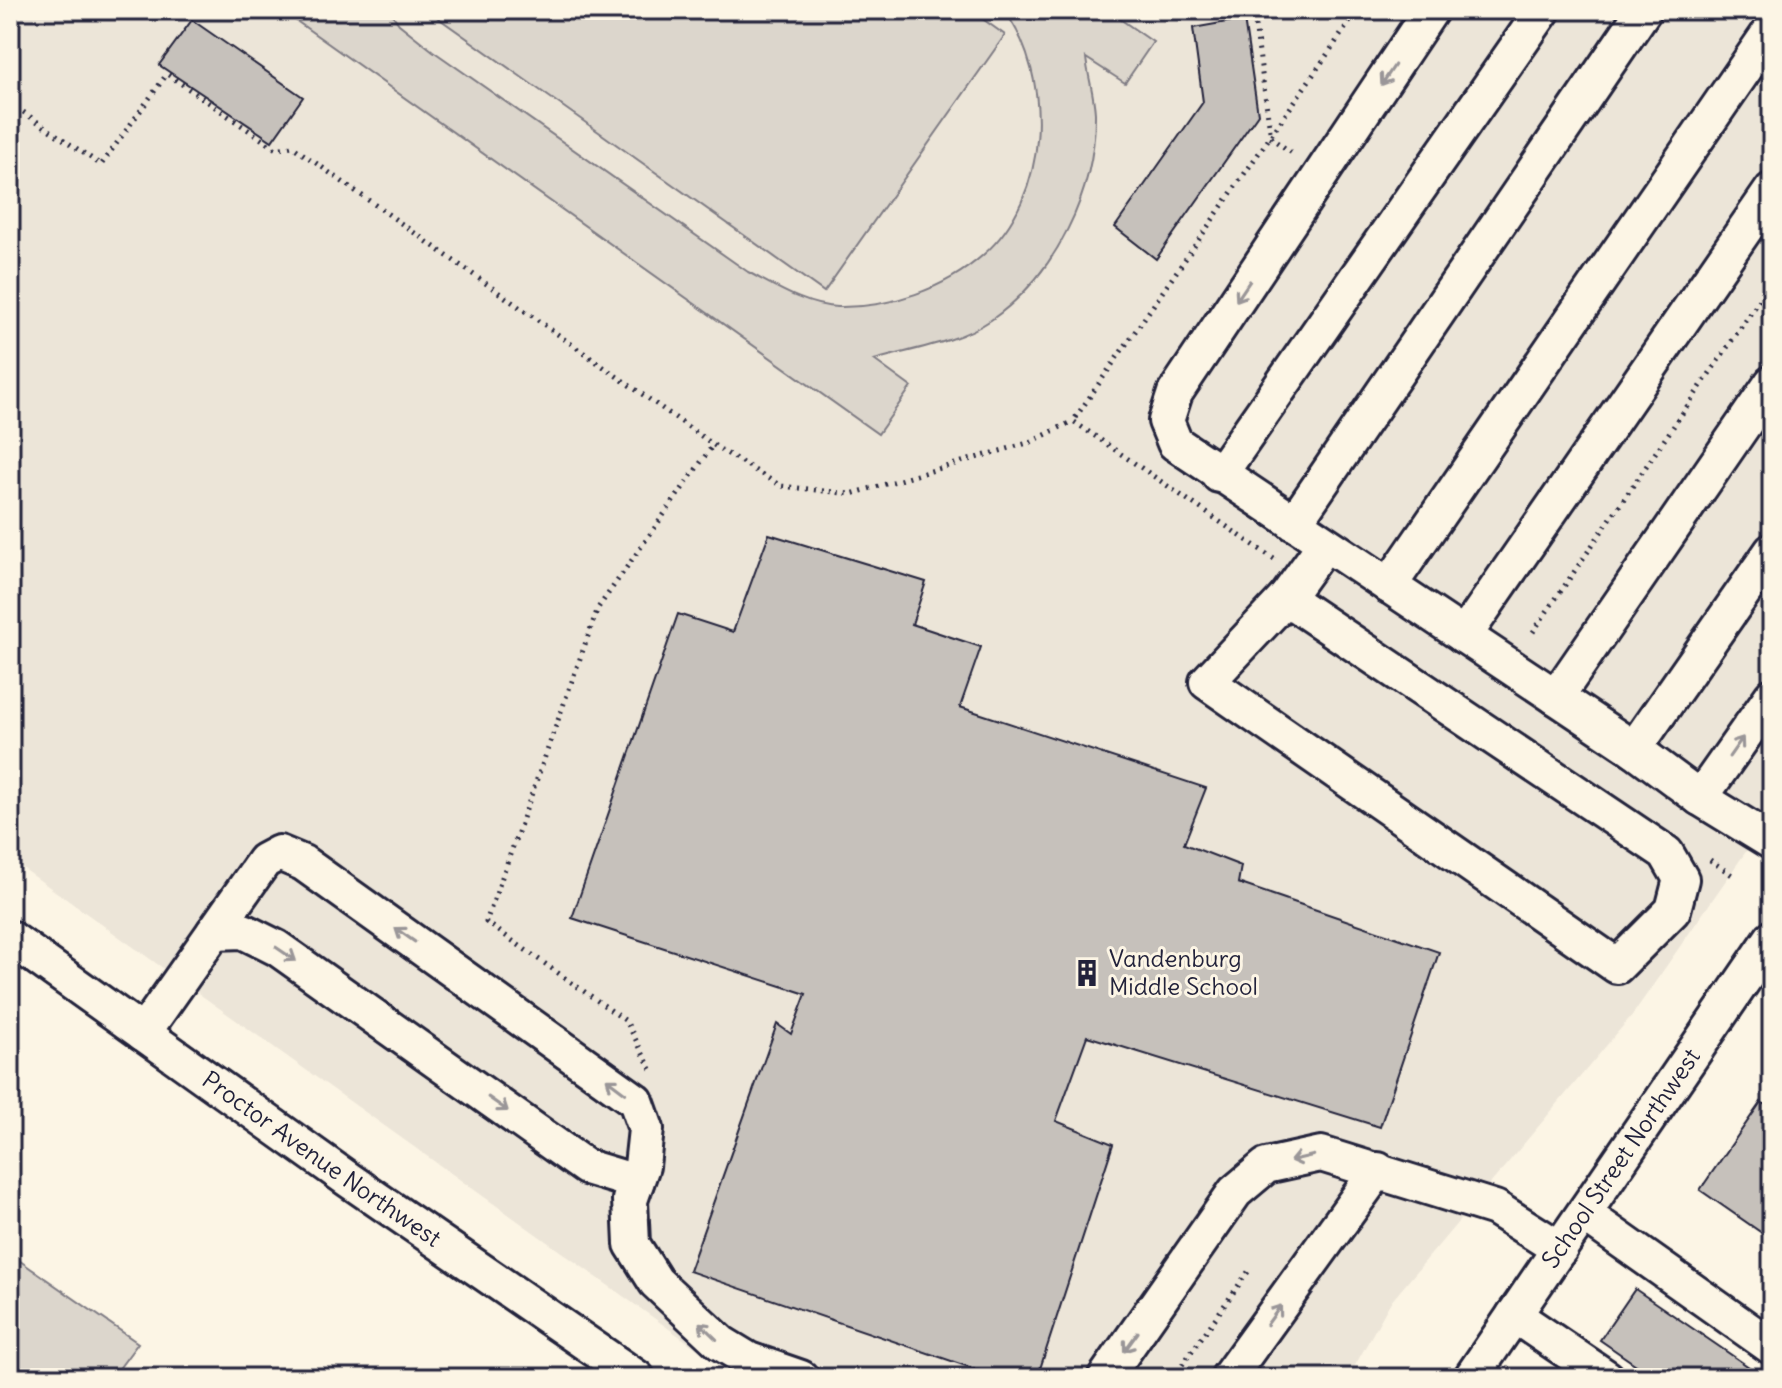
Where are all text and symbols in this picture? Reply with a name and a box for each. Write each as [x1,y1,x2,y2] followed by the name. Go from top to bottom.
[1379,63,1396,85] one-way arrow
[1235,279,1251,302] one-way arrow
[1728,737,1744,759] one-way arrow
[395,927,416,944] one-way arrow
[1109,943,1258,1001] place label: Vandenburg Middle School
[274,946,296,962] one-way arrow
[1072,958,1102,988] building icon: Vandenburg Middle School
[1535,1042,1706,1274] street label: School Street Northwest
[197,1064,447,1253] street label: Proctor Avenue Northwest
[606,1078,628,1095] one-way arrow
[486,1096,508,1112] one-way arrow
[1290,1151,1316,1166] one-way arrow
[1266,1304,1282,1326] one-way arrow
[699,1322,718,1341] one-way arrow
[1122,1330,1139,1352] one-way arrow

